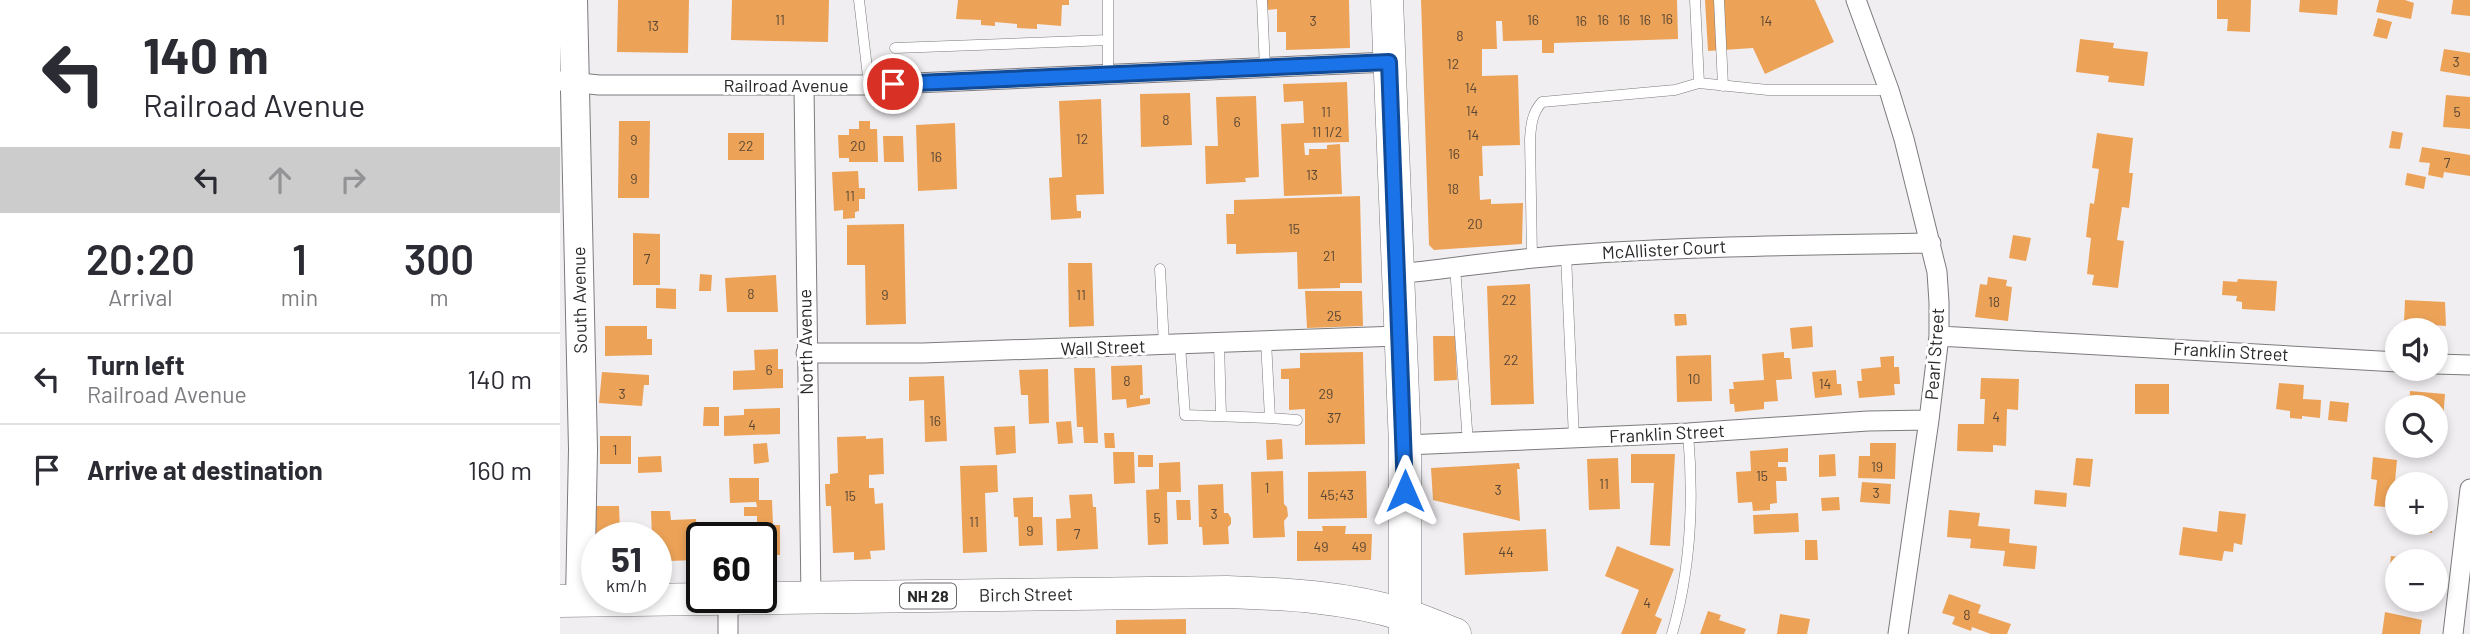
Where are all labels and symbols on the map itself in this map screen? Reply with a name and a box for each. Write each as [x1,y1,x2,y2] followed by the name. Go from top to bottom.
[1661,10,1673,27] house number: 16
[775,11,785,28] house number: 11
[1527,11,1539,28] house number: 16
[1597,11,1609,28] house number: 16
[1618,11,1630,28] house number: 16
[1639,11,1651,28] house number: 16
[1309,12,1317,29] house number: 3
[1575,12,1587,29] house number: 16
[1760,12,1772,29] house number: 14
[647,17,659,34] house number: 13
[1456,27,1464,44] house number: 8
[2452,53,2460,70] house number: 3
[863,54,923,114] pin
[1447,55,1459,72] house number: 12
[723,74,849,96] street label: Railroad Avenue
[1465,79,1477,96] house number: 14
[1466,102,1478,119] house number: 14
[1321,103,1331,120] house number: 11
[2453,103,2461,120] house number: 5
[1162,111,1170,128] house number: 8
[1233,113,1241,130] house number: 6
[1312,123,1342,140] house number: 11 1/2
[1467,126,1479,143] house number: 14
[1076,130,1088,147] house number: 12
[630,131,638,148] house number: 9
[738,137,754,154] house number: 22
[850,137,866,154] house number: 20
[1448,145,1460,162] house number: 16
[930,148,942,165] house number: 16
[2444,154,2451,171] house number: 7
[1306,166,1318,183] house number: 13
[630,170,638,187] house number: 9
[1447,180,1459,197] house number: 18
[845,187,855,204] house number: 11
[1467,215,1483,232] house number: 20
[1288,220,1300,237] house number: 15
[1601,235,1727,263] street label: McAllister Court
[567,246,591,354] street label: South Avenue
[1323,247,1335,264] house number: 21
[644,250,651,267] house number: 7
[747,285,755,302] house number: 8
[881,286,889,303] house number: 9
[1076,286,1086,303] house number: 11
[793,289,817,395] street label: North Avenue
[1501,291,1517,308] house number: 22
[1988,293,2000,310] house number: 18
[1327,307,1341,324] house number: 25
[1920,307,1948,401] street label: Pearl Street
[1060,335,1146,359] street label: Wall Street
[2173,337,2289,365] street label: Franklin Street
[1503,351,1519,368] house number: 22
[765,361,773,378] house number: 6
[1688,370,1700,387] house number: 10
[1123,372,1131,389] house number: 8
[1819,375,1831,392] house number: 14
[618,385,626,402] house number: 3
[1319,385,1333,402] house number: 29
[1992,408,2000,425] house number: 4
[1327,409,1341,426] house number: 37
[929,412,941,429] house number: 16
[748,416,756,433] house number: 4
[1609,419,1725,447] street label: Franklin Street
[613,441,617,458] house number: 1
[1368,454,1442,528] position arrow
[1871,458,1883,475] house number: 19
[1756,467,1768,484] house number: 15
[1599,475,1609,492] house number: 11
[1265,479,1269,496] house number: 1
[1494,481,1502,498] house number: 3
[1872,484,1880,501] house number: 3
[1320,486,1354,503] house number: 45;43
[844,487,856,504] house number: 15
[1210,505,1218,522] house number: 3
[1153,509,1161,526] house number: 5
[969,513,979,530] house number: 11
[686,522,777,613] speed limit sign: 60
[1026,522,1034,539] house number: 9
[1074,525,1081,542] house number: 7
[1313,538,1329,555] house number: 49
[1351,538,1367,555] house number: 49
[1498,543,1514,560] house number: 44
[979,582,1073,606] street label: Birch Street
[900,583,956,608] road number: NH 28
[1643,594,1651,611] house number: 4
[1963,606,1971,623] house number: 8

